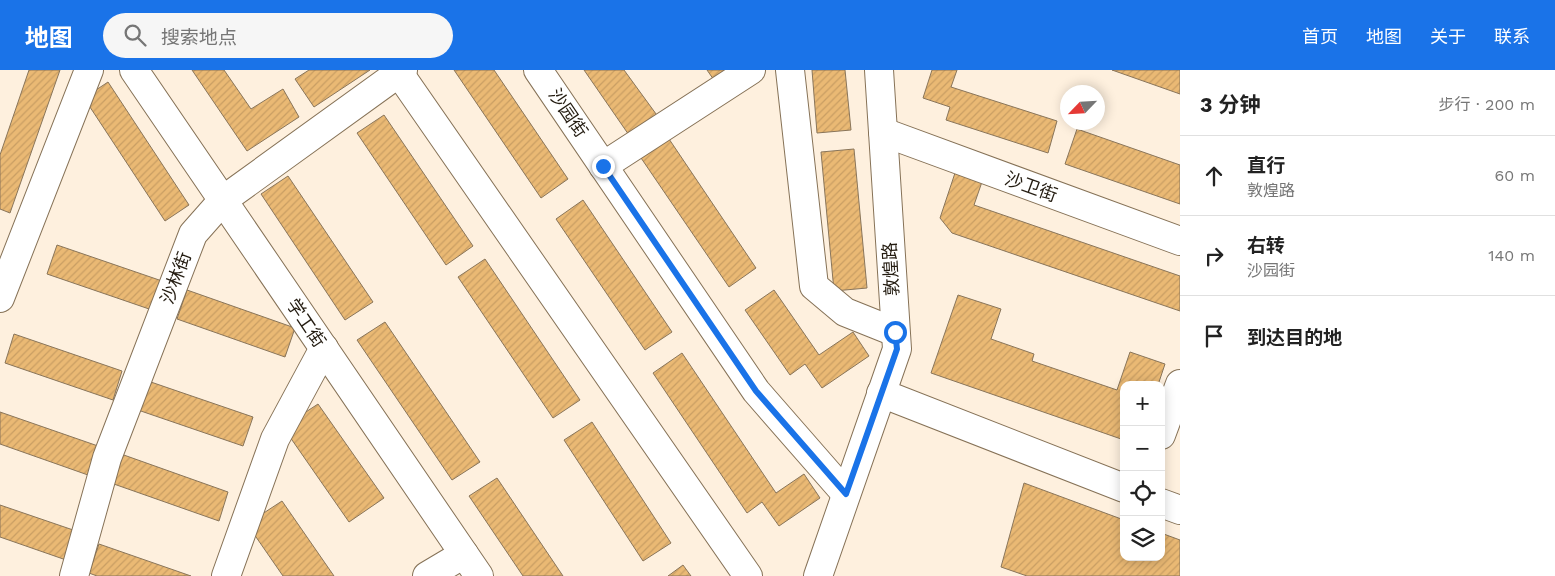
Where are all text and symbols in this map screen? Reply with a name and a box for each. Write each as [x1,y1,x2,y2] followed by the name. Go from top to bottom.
[103,13,453,58] search box
[121,21,149,49] icon: search
[25,24,73,52] text: 地图
[161,26,237,49] text: 搜索地点
[1302,26,1338,47] text: 首页
[1366,26,1402,47] text: 地图
[1430,26,1466,47] text: 关于
[1494,26,1530,47] text: 联系
[545,84,592,141] street label: 沙园街
[1060,85,1105,130] north arrow
[1200,92,1260,117] text: 3 分钟
[1439,95,1535,114] text: 步行 · 200 m
[1247,154,1285,177] text: 直行
[592,155,615,178] route end
[1200,162,1228,190] icon: ahead
[1495,166,1535,185] text: 60 m
[1002,167,1060,206] street label: 沙卫街
[1247,181,1295,200] text: 敦煌路
[1247,234,1285,257] text: 右转
[879,242,902,297] street label: 敦煌路
[1200,242,1228,270] icon: right
[1488,246,1535,265] text: 140 m
[156,249,195,307] street label: 沙林街
[1247,261,1295,280] text: 沙园街
[283,294,330,351] street label: 学工街
[884,321,907,344] route start
[1200,322,1228,350] icon: arrive
[1247,326,1342,349] text: 到达目的地
[1120,381,1165,561] map controls
[1120,381,1165,426] button: +
[1120,426,1165,471] button: −
[1120,471,1165,516] button: locate
[1120,516,1165,561] button: layers

